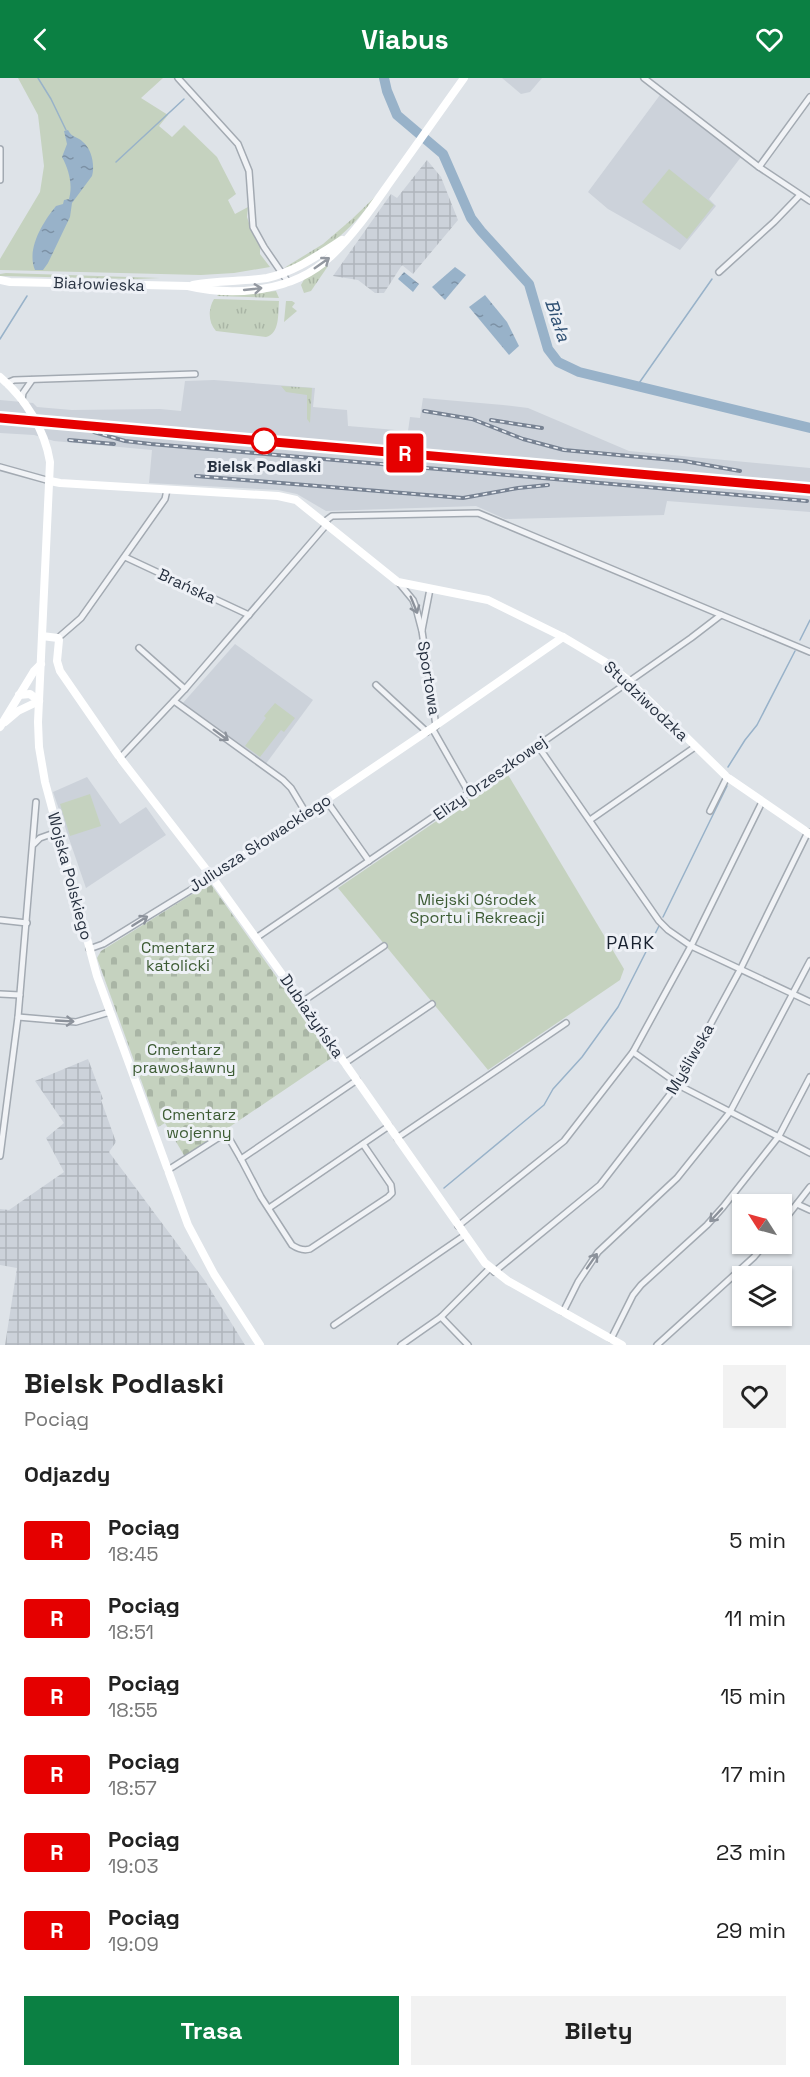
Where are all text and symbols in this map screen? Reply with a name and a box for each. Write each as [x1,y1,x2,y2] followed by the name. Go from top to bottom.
[361,22,449,57] text: Viabus
[24,23,57,56] icon: back
[753,23,786,56] icon: heart
[313,257,329,269] one-way arrow
[53,272,145,296] street label: Białowieska
[242,283,262,294] one-way arrow
[540,296,576,345] water label: Biała
[251,428,277,454] marker: Bielsk Podlaski
[386,434,424,472] line badge: R
[398,440,412,467] text: R
[207,456,321,477] place label: Bielsk Podlaski
[155,564,219,608] street label: Brańska
[409,595,420,613] one-way arrow
[413,639,445,717] street label: Sportowa
[599,656,693,746] street label: Studziwodzka
[213,729,229,741] one-way arrow
[429,731,551,825] street label: Elizy Orzeszkowej
[185,789,335,897] street label: Juliusza Słowackiego
[43,810,97,942] street label: Wojska Polskiego
[409,889,545,928] park label: Miejski Ośrodek Sportu i Rekreacji
[131,914,148,926] one-way arrow
[606,931,656,954] district label: PARK
[141,937,215,976] park label: Cmentarz katolicki
[275,970,349,1062] street label: Dubiażyńska
[54,1016,74,1027] one-way arrow
[661,1020,719,1098] street label: Myśliwska
[132,1039,236,1078] park label: Cmentarz prawosławny
[162,1104,236,1143] park label: Cmentarz wojenny
[732,1194,792,1254] north arrow
[732,1194,792,1326] map controls
[709,1207,723,1222] one-way arrow
[586,1254,598,1270] one-way arrow
[732,1266,792,1326] button: layers
[24,1365,224,1401] text: Bielsk Podlaski
[723,1365,786,1428] button: heart
[24,1406,89,1432] text: Pociąg
[24,1460,110,1488] text: Odjazdy
[108,1513,180,1541] text: Pociąg
[729,1526,786,1554] text: 5 min
[50,1527,64,1554] text: R
[108,1541,158,1567] text: 18:45
[108,1591,180,1619] text: Pociąg
[724,1604,786,1632] text: 11 min
[50,1605,64,1632] text: R
[108,1619,154,1645] text: 18:51
[108,1669,180,1697] text: Pociąg
[720,1682,786,1710] text: 15 min
[50,1683,64,1710] text: R
[108,1697,158,1723] text: 18:55
[108,1747,180,1775] text: Pociąg
[721,1760,786,1788] text: 17 min
[50,1761,64,1788] text: R
[108,1775,157,1801] text: 18:57
[108,1825,180,1853] text: Pociąg
[716,1838,786,1866] text: 23 min
[50,1839,64,1866] text: R
[108,1853,159,1879] text: 19:03
[108,1903,180,1931] text: Pociąg
[716,1916,786,1944] text: 29 min
[50,1917,64,1944] text: R
[108,1931,159,1957] text: 19:09
[24,1996,399,2065] button: Trasa
[411,1996,786,2065] button: Bilety

